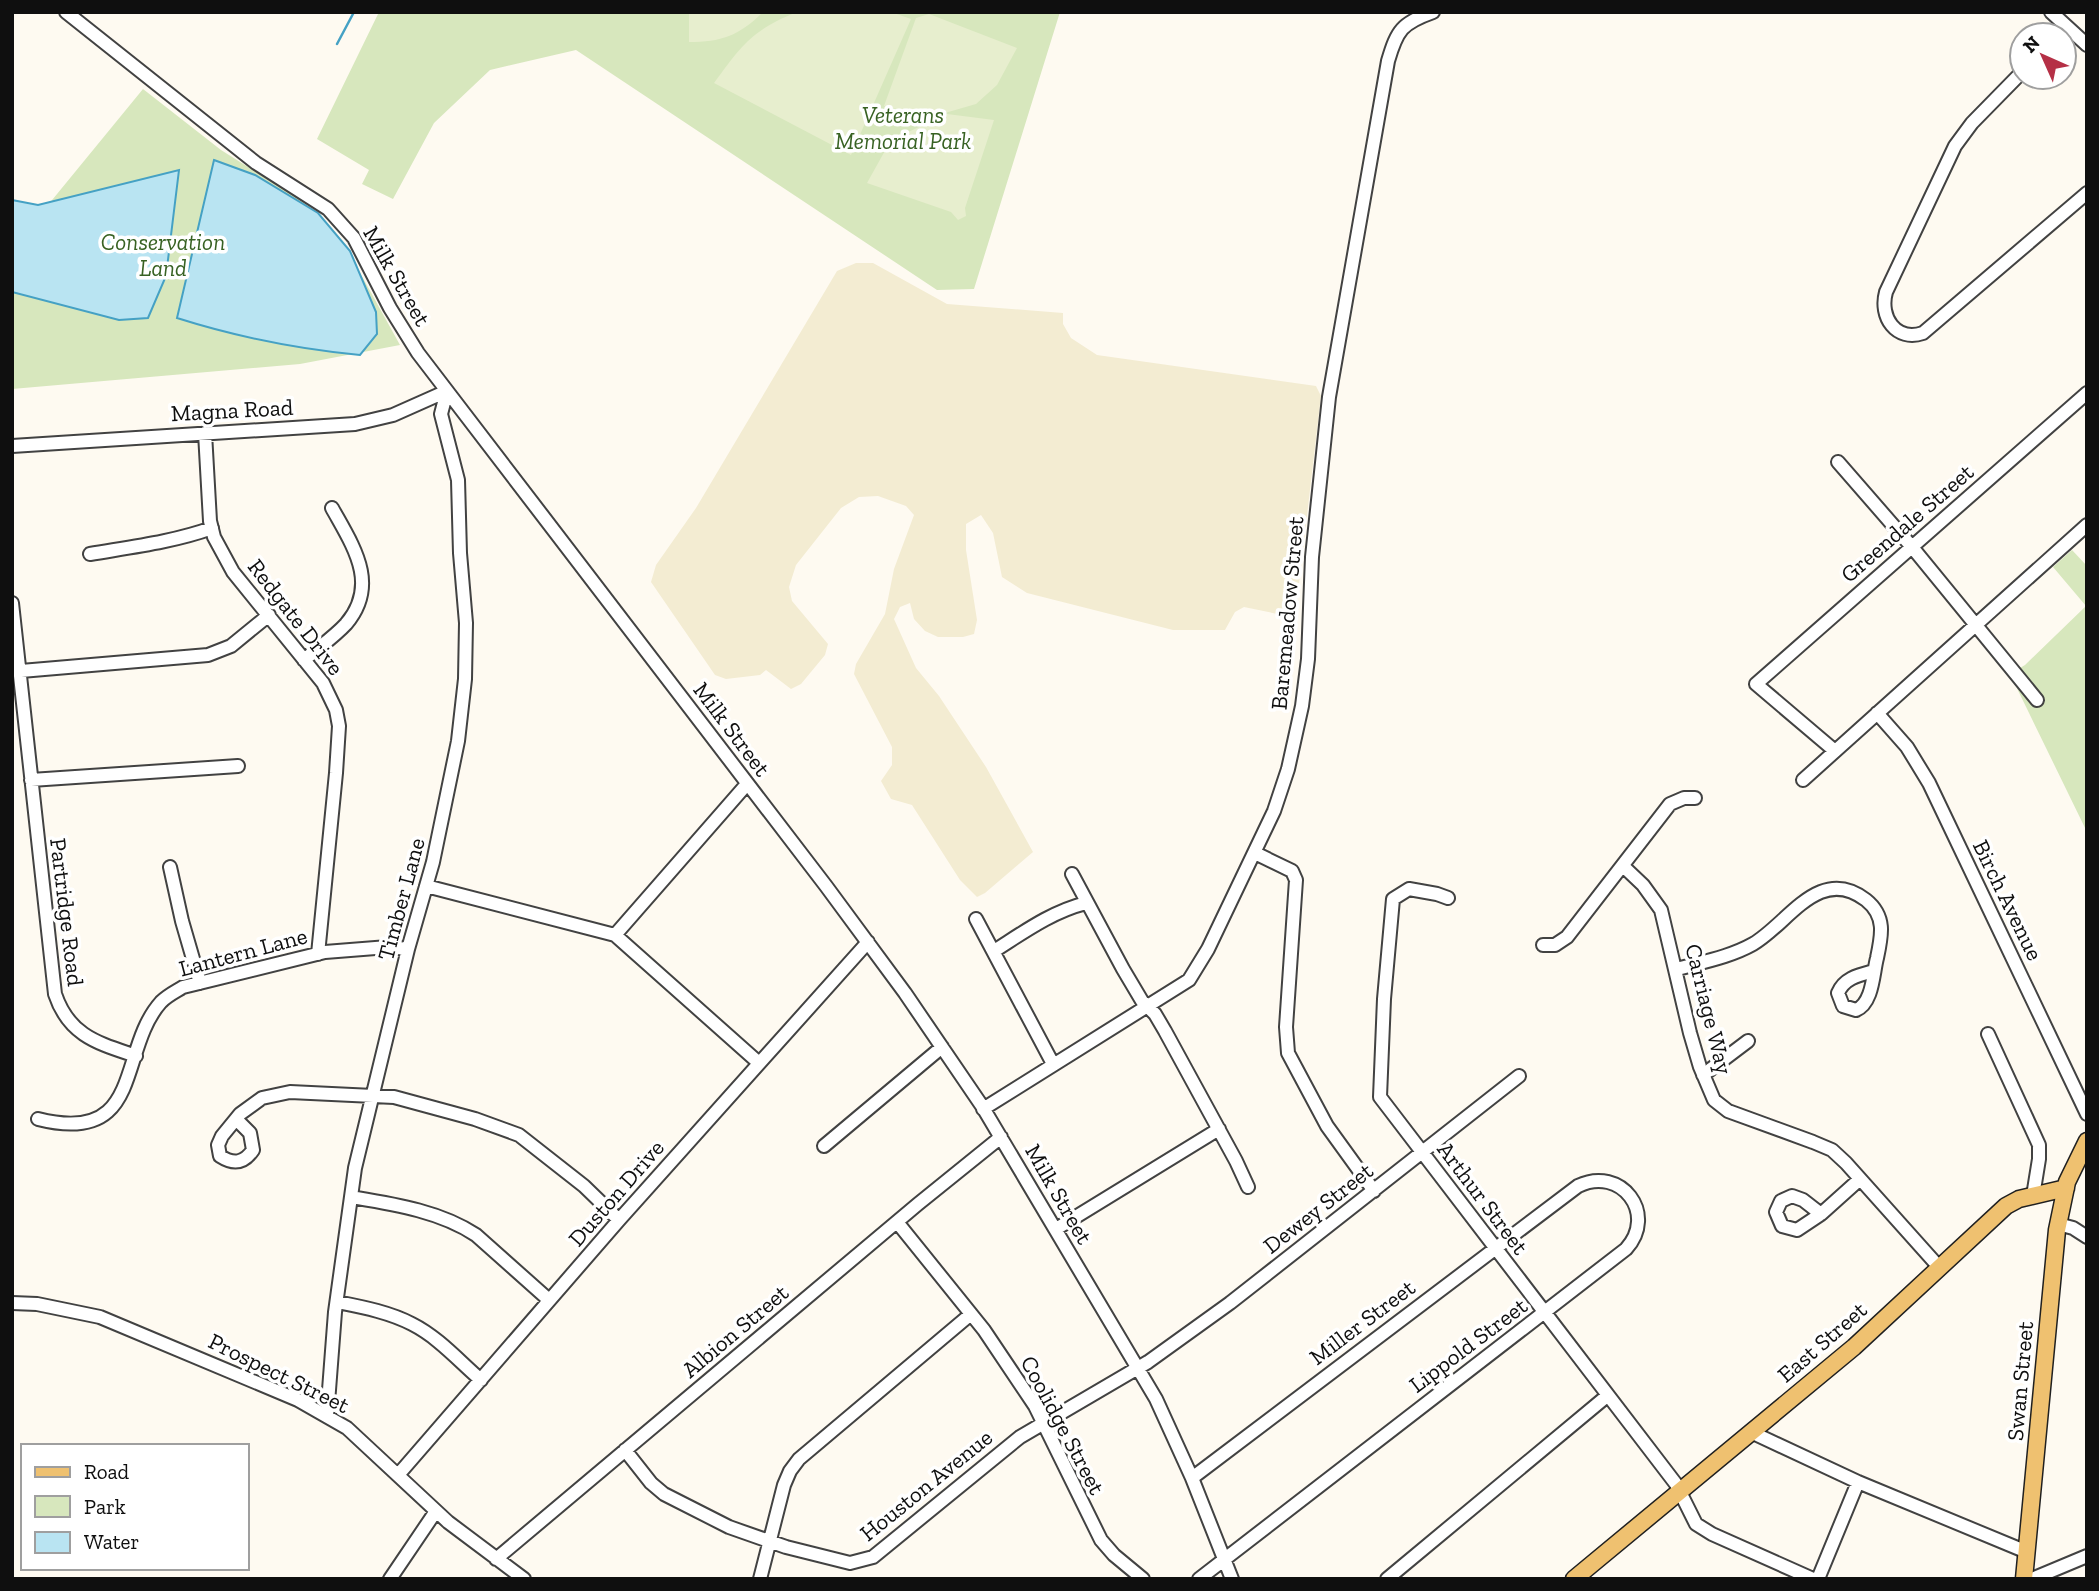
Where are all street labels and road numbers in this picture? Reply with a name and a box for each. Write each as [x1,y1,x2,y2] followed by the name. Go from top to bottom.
[357,221,437,331] street label: Milk Street
[170,393,294,427] street label: Magna Road
[1835,457,1979,588] street label: Greendale Street
[1265,515,1309,711] street label: Baremeadow Street
[242,553,350,681] street label: Redgate Drive
[688,676,777,782] street label: Milk Street
[371,835,431,963] street label: Timber Lane
[1967,835,2049,965] street label: Birch Avenue
[44,836,90,988] street label: Partridge Road
[176,921,310,983] street label: Lantern Lane
[1679,941,1739,1077] street label: Carriage Way
[562,1134,670,1252] street label: Duston Drive
[1431,1136,1535,1260] street label: Arthur Street
[1019,1139,1099,1249] street label: Milk Street
[1258,1156,1379,1260] street label: Dewey Street
[1304,1273,1421,1371] street label: Miller Street
[676,1278,794,1384] street label: Albion Street
[1403,1291,1533,1399] street label: Lippold Street
[1772,1295,1873,1388] street label: East Street
[2001,1320,2039,1442] street label: Swan Street
[204,1327,354,1419] street label: Prospect Street
[1015,1351,1111,1499] street label: Coolidge Street
[854,1423,998,1547] street label: Houston Avenue

